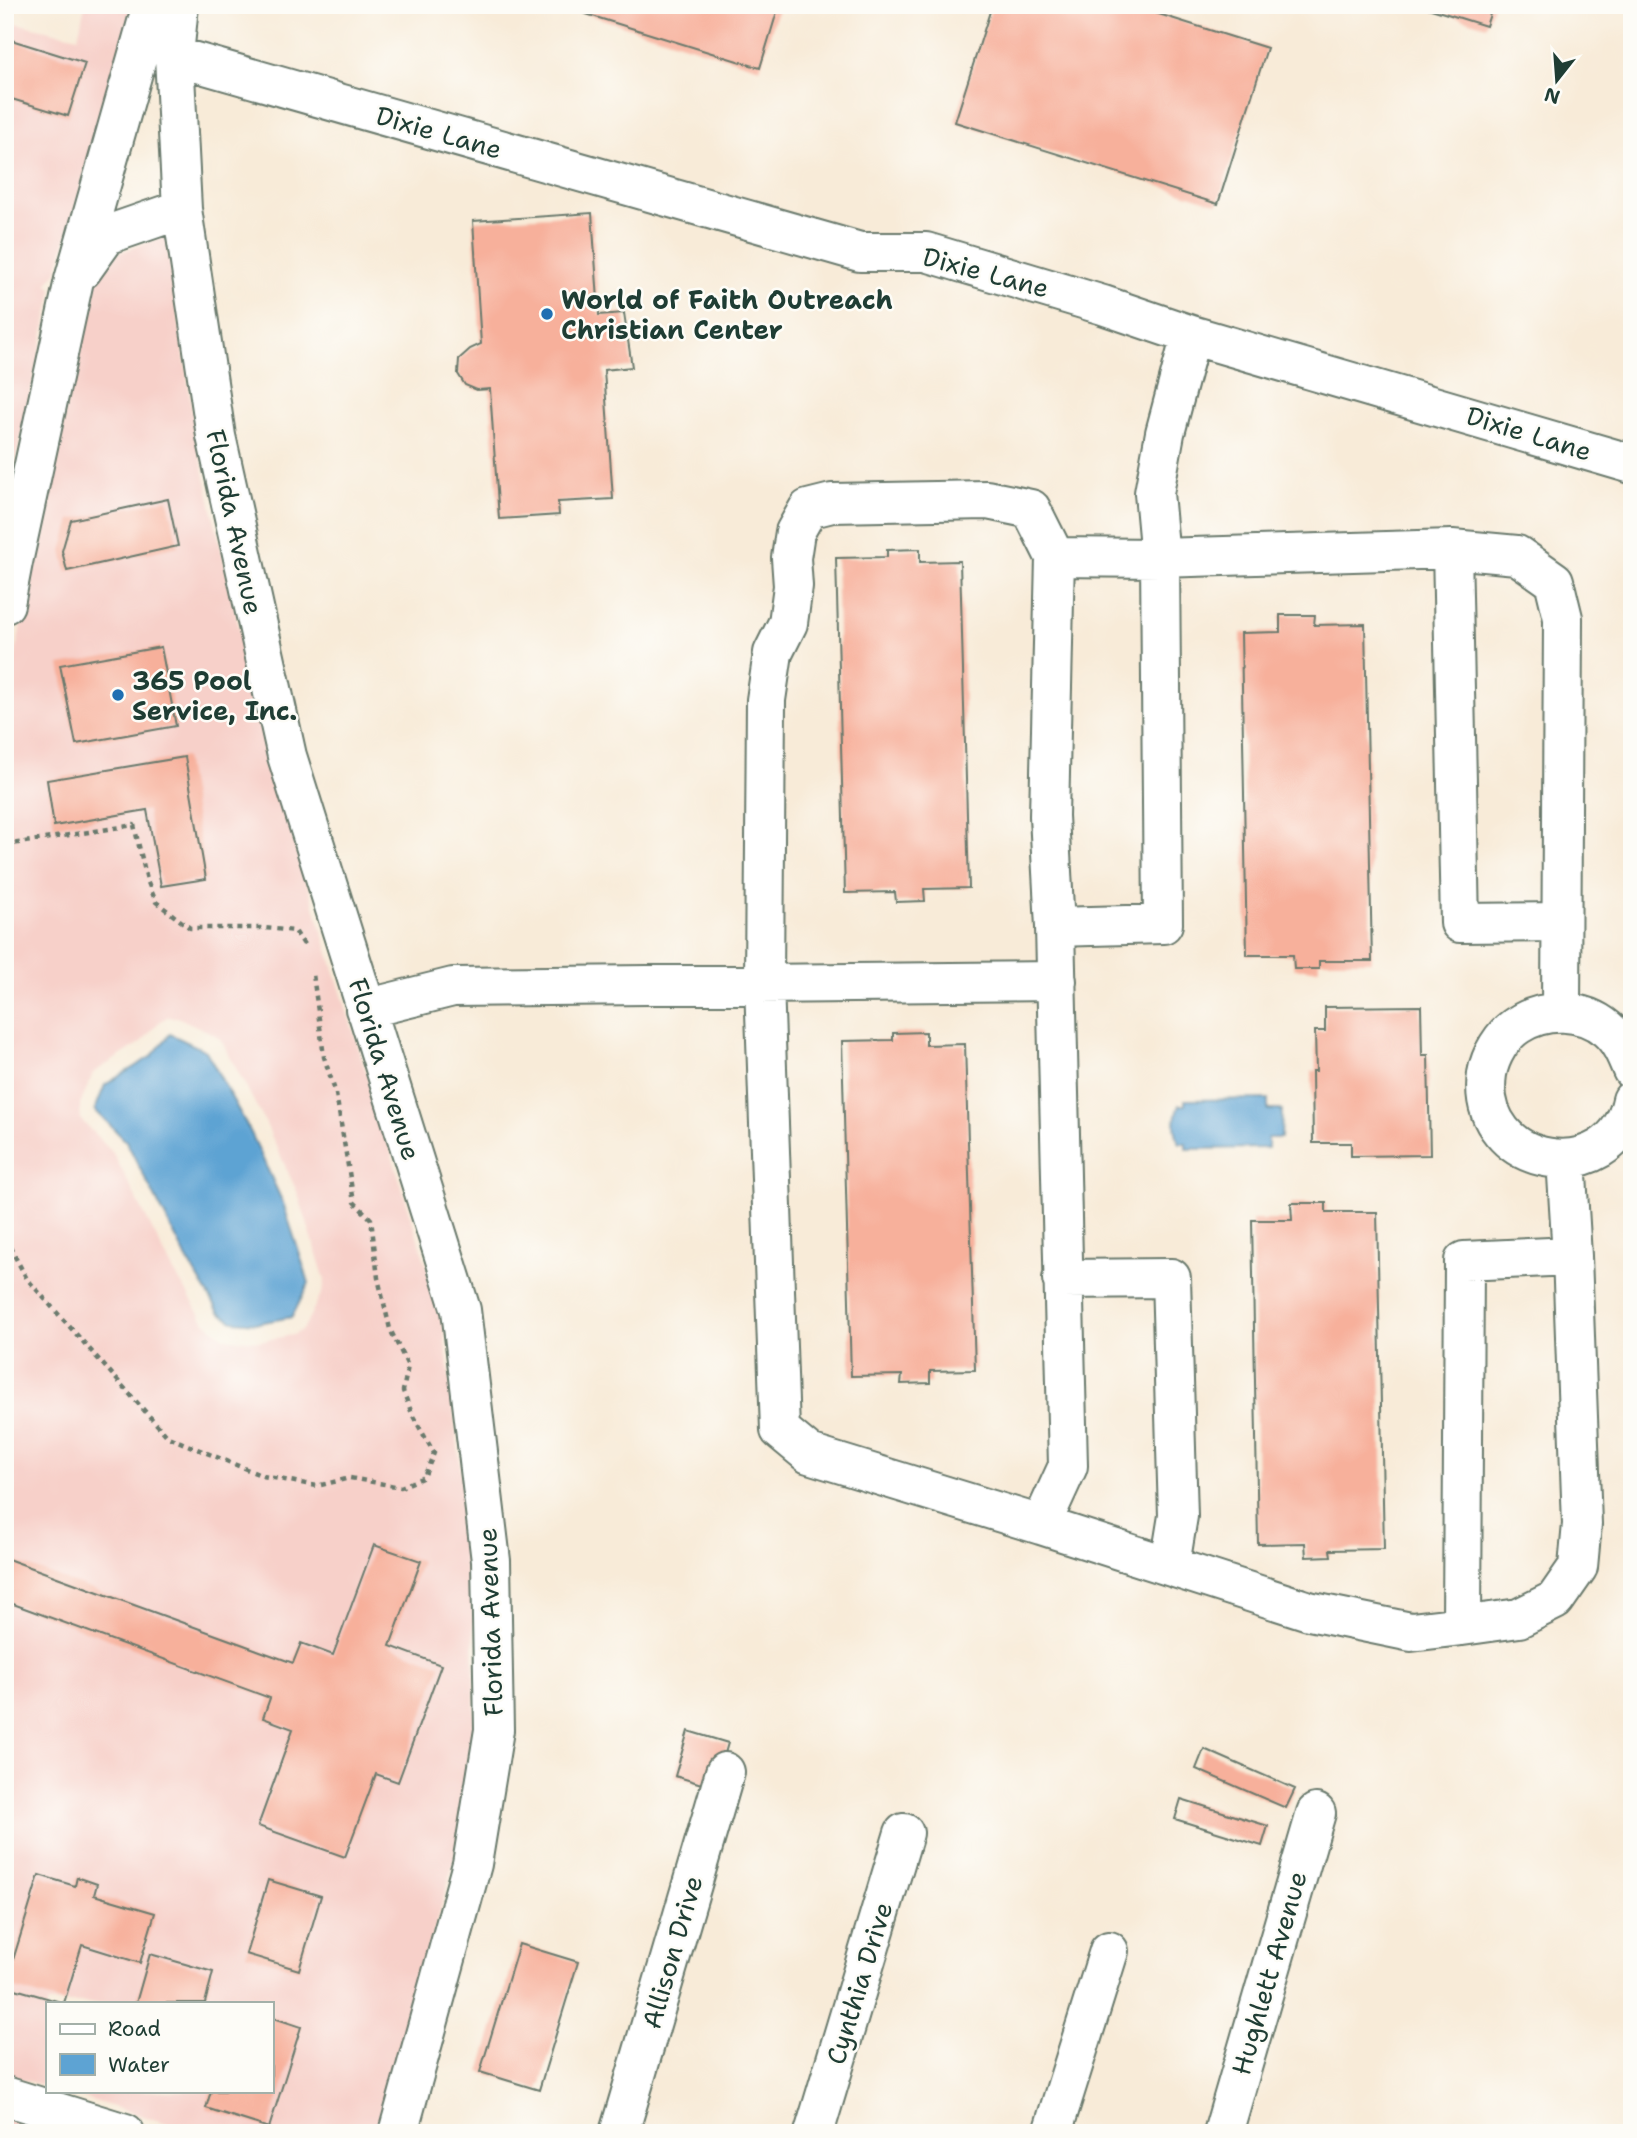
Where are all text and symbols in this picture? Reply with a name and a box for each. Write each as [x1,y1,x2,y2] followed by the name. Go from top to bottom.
[1522,46,1592,116] north arrow
[1541,82,1563,110] text: N
[372,97,506,167] street label: Dixie Lane
[919,238,1053,306] street label: Dixie Lane
[561,282,893,347] place label: World of Faith Outreach Christian Center
[539,306,555,322] marker: World of Faith Outreach Christian Center
[1462,397,1596,469] street label: Dixie Lane
[198,426,272,618] street label: Florida Avenue
[132,663,297,728] place label: 365 Pool Service, Inc.
[110,687,126,703] marker: 365 Pool Service, Inc.
[341,974,429,1164] street label: Florida Avenue
[469,1527,511,1717] street label: Florida Avenue
[1223,1867,1315,2079] street label: Hughlett Avenue
[633,1871,711,2033] street label: Allison Drive
[818,1897,900,2069] street label: Cynthia Drive
[46,2002,273,2092] legend
[108,2015,161,2043] text: Road
[108,2051,170,2079] text: Water

